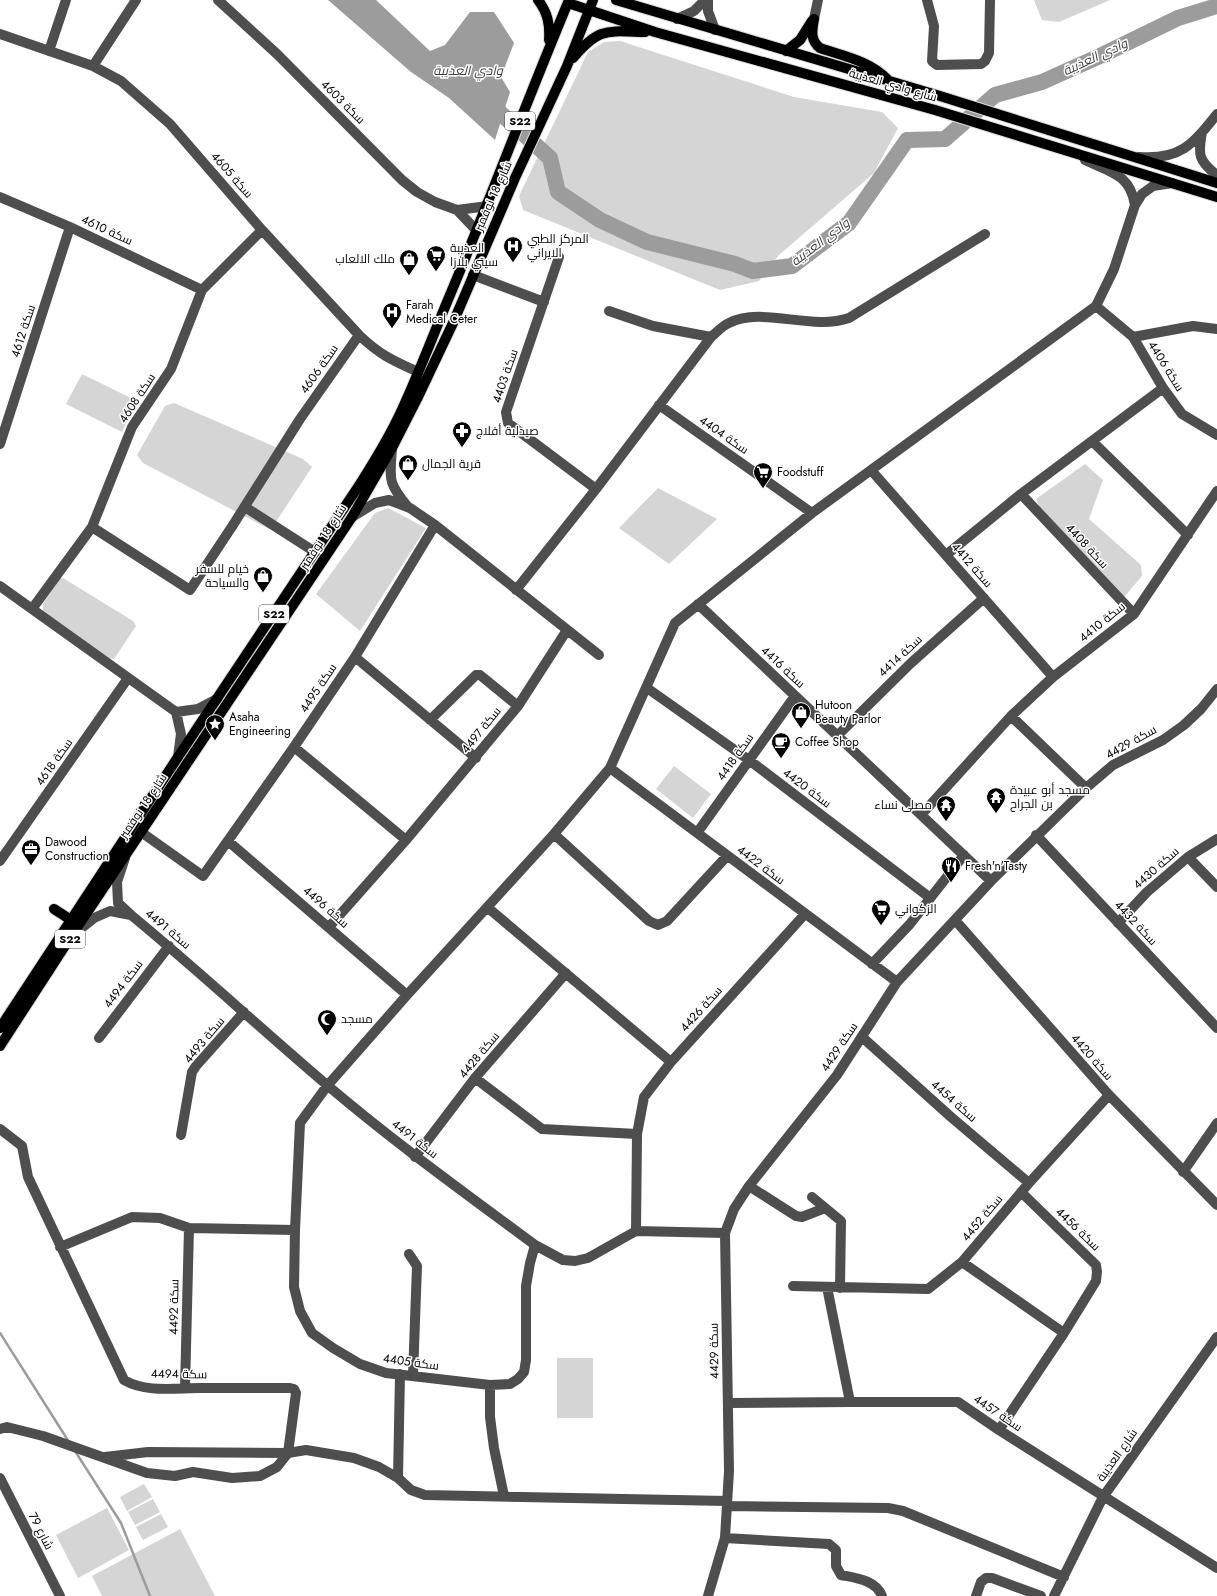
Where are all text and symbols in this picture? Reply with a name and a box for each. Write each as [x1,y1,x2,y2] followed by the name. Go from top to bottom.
[1059,33,1132,81] water label: وادي العذيبة
[433,61,504,81] water label: وادي العذيبة
[846,64,939,107] street label: شارع وادي العذيبة
[317,76,369,128] street label: سكة 4603
[505,112,535,130] road number: S22
[207,148,257,202] street label: سكة 4605
[469,158,517,235] street label: شارع 18 نوفمبر
[78,210,136,250] street label: سكة 4610
[787,213,855,271] water label: وادي العذيبة
[527,230,589,263] place label: المركز الطبي الايراني
[502,235,524,263] hospital icon: المركز الطبي الايراني
[450,239,498,272] place label: العذيبة سيتي بلازا
[425,244,447,272] supermarket icon: العذيبة سيتي بلازا
[398,248,420,276] shop icon: ملك الالعاب
[335,250,395,268] place label: ملك الالعاب
[406,296,478,328] place label: Farah Medical Ceter
[381,301,403,329] hospital icon: Farah Medical Ceter
[6,302,40,360] street label: سكة 4612
[1143,337,1189,395] street label: سكة 4406
[295,341,343,397] street label: سكة 4606
[487,346,523,405] street label: سكة 4403
[114,370,160,426] street label: سكة 4608
[696,411,752,459] street label: سكة 4404
[451,420,473,448] pharmacy icon: صيدلية أفلاج
[476,422,539,440] place label: صيدلية أفلاج
[397,453,419,481] shop icon: قرية الجمال
[422,455,481,473] place label: قرية الجمال
[752,461,774,489] supermarket icon: Foodstuff
[777,463,824,481] place label: Foodstuff
[294,501,351,574] street label: شارع 18 نوفمبر
[1061,519,1113,573] street label: سكة 4408
[947,538,997,592] street label: سكة 4412
[195,560,249,592] place label: خيام للسفر والسياحة
[252,565,274,593] shop icon: خيام للسفر والسياحة
[1075,598,1129,646] street label: سكة 4410
[259,605,289,623] road number: S22
[874,631,926,681] street label: سكة 4414
[757,642,809,692] street label: سكة 4416
[295,660,341,716] street label: سكة 4495
[815,696,882,728] place label: Hutoon Beauty Parlor
[790,701,812,729] shop icon: Hutoon Beauty Parlor
[457,703,505,757] street label: سكة 4497
[229,708,291,740] place label: Asaha Engineering
[204,713,226,741] place icon: Asaha Engineering
[1102,720,1160,763] street label: سكة 4429
[712,730,758,784] street label: سكة 4418
[770,731,792,759] cafe icon: Coffee Shop
[795,733,859,751] place label: Coffee Shop
[31,735,77,789] street label: سكة 4618
[779,764,835,812] street label: سكة 4420
[114,770,171,843] street label: شارع 18 نوفمبر
[1010,781,1090,813] place label: مسجد أبو عبيدة بن الجراح
[985,786,1007,814] temple icon: مسجد أبو عبيدة بن الجراح
[935,794,957,822] temple icon: مصلى نساء
[874,796,932,814] place label: مصلى نساء
[45,833,109,865] place label: Dawood Construction
[20,838,42,866] office icon: Dawood Construction
[733,841,789,889] street label: سكة 4422
[1129,843,1183,893] street label: سكة 4430
[940,855,962,883] restaurant icon: Fresh'n'Tasty
[965,857,1028,875] place label: Fresh'n'Tasty
[299,882,353,932] street label: سكة 4496
[1110,896,1162,950] street label: سكة 4432
[870,898,892,926] supermarket icon: الزكواني
[895,900,937,919] place label: الزكواني
[141,905,195,954] street label: سكة 4491
[55,930,85,948] road number: S22
[99,956,147,1012] street label: سكة 4494
[676,982,727,1036] street label: سكة 4426
[316,1008,338,1036] mosque icon: مسجد
[341,1010,373,1028] place label: مسجد
[179,1013,229,1067] street label: سكة 4493
[816,1019,862,1075] street label: سكة 4429
[454,1028,504,1082] street label: سكة 4428
[1067,1030,1117,1084] street label: سكة 4420
[927,1076,981,1126] street label: سكة 4454
[388,1115,442,1163] street label: سكة 4491
[957,1191,1007,1245] street label: سكة 4452
[1052,1203,1104,1255] street label: سكة 4456
[165,1279,183,1335] street label: سكة 4492
[705,1323,723,1379] street label: سكة 4429
[382,1349,440,1375] street label: سكة 4405
[151,1365,207,1383] street label: سكة 4494
[970,1390,1026,1436] street label: سكة 4457
[1092,1425,1142,1485] street label: شارع العذيبة
[24,1509,58,1553] street label: 79 شارع

